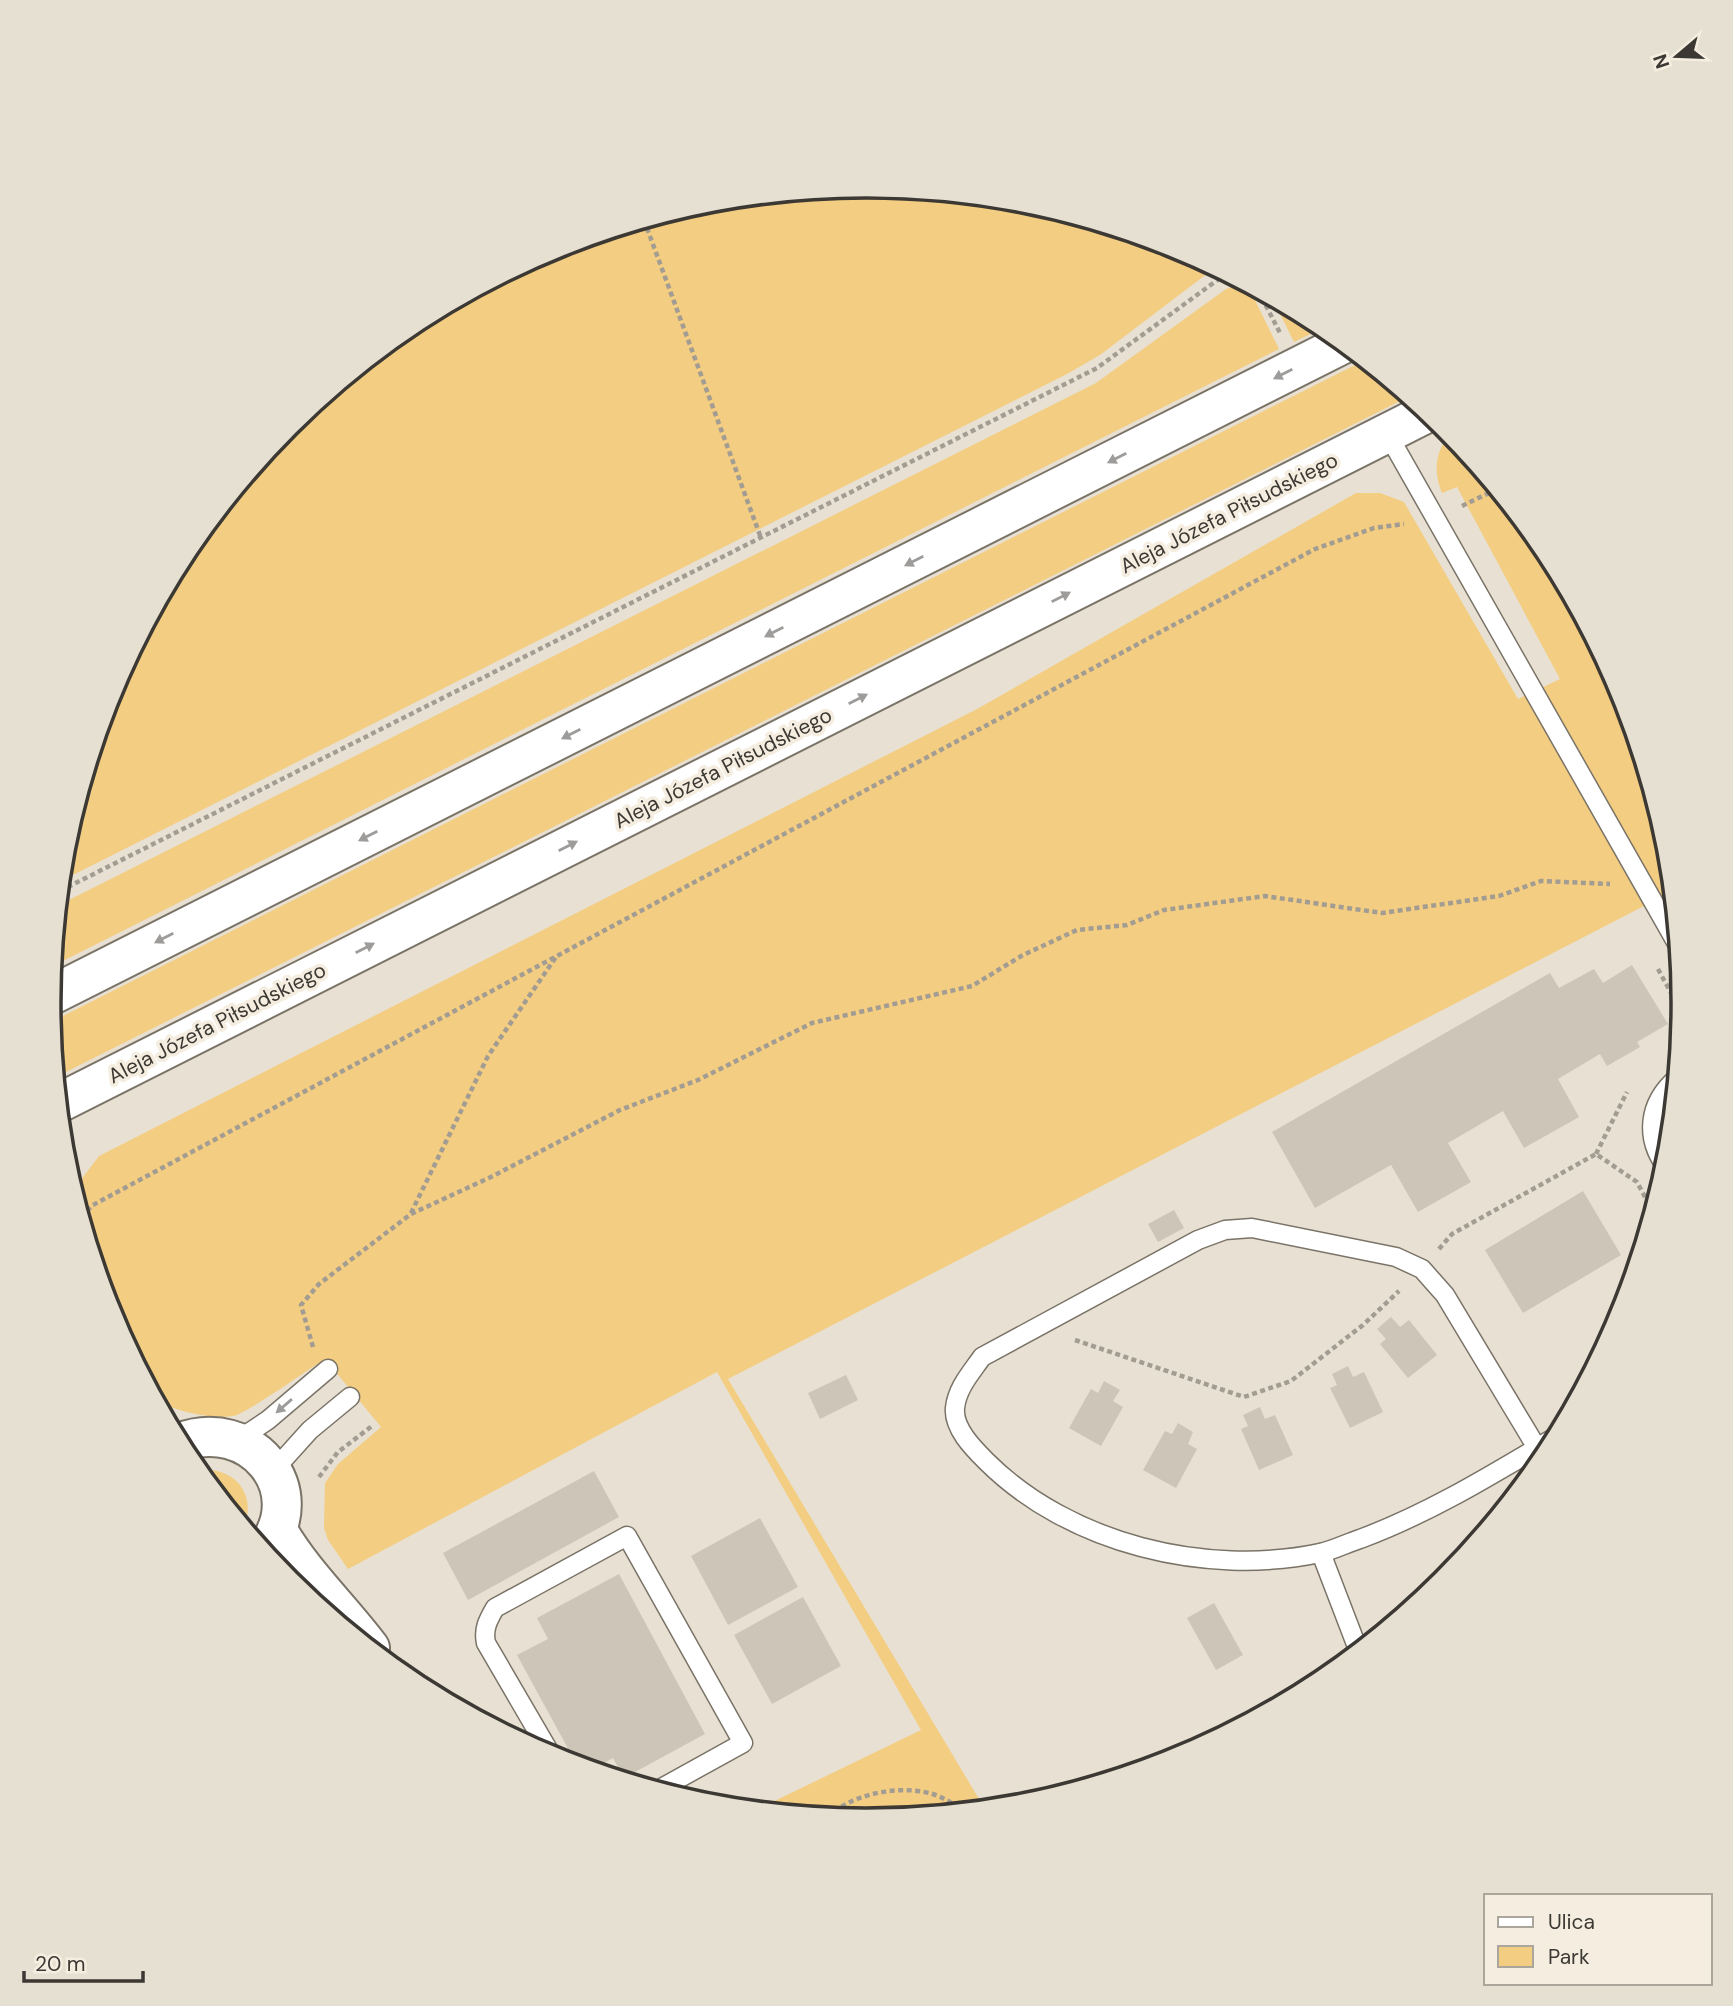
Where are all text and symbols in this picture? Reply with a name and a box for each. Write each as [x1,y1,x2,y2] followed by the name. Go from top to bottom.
[1642,21,1712,91] north arrow
[1647,51,1675,72] text: N
[1273,368,1293,379] one-way arrow
[1115,446,1343,580] street label: Aleja Józefa Piłsudskiego
[1107,453,1127,464] one-way arrow
[904,555,924,567] one-way arrow
[1051,591,1071,602] one-way arrow
[764,626,784,637] one-way arrow
[848,694,868,705] one-way arrow
[609,701,837,835] street label: Aleja Józefa Piłsudskiego
[561,728,581,739] one-way arrow
[358,830,378,841] one-way arrow
[558,840,578,851] one-way arrow
[154,933,174,944] one-way arrow
[355,943,375,954] one-way arrow
[103,956,331,1090] street label: Aleja Józefa Piłsudskiego
[275,1398,293,1414] one-way arrow
[1484,1894,1712,1985] legend
[1548,1908,1595,1936] text: Ulica
[24,1940,144,1984] scale bar
[1548,1943,1590,1971] text: Park
[35,1950,86,1978] text: 20 m

